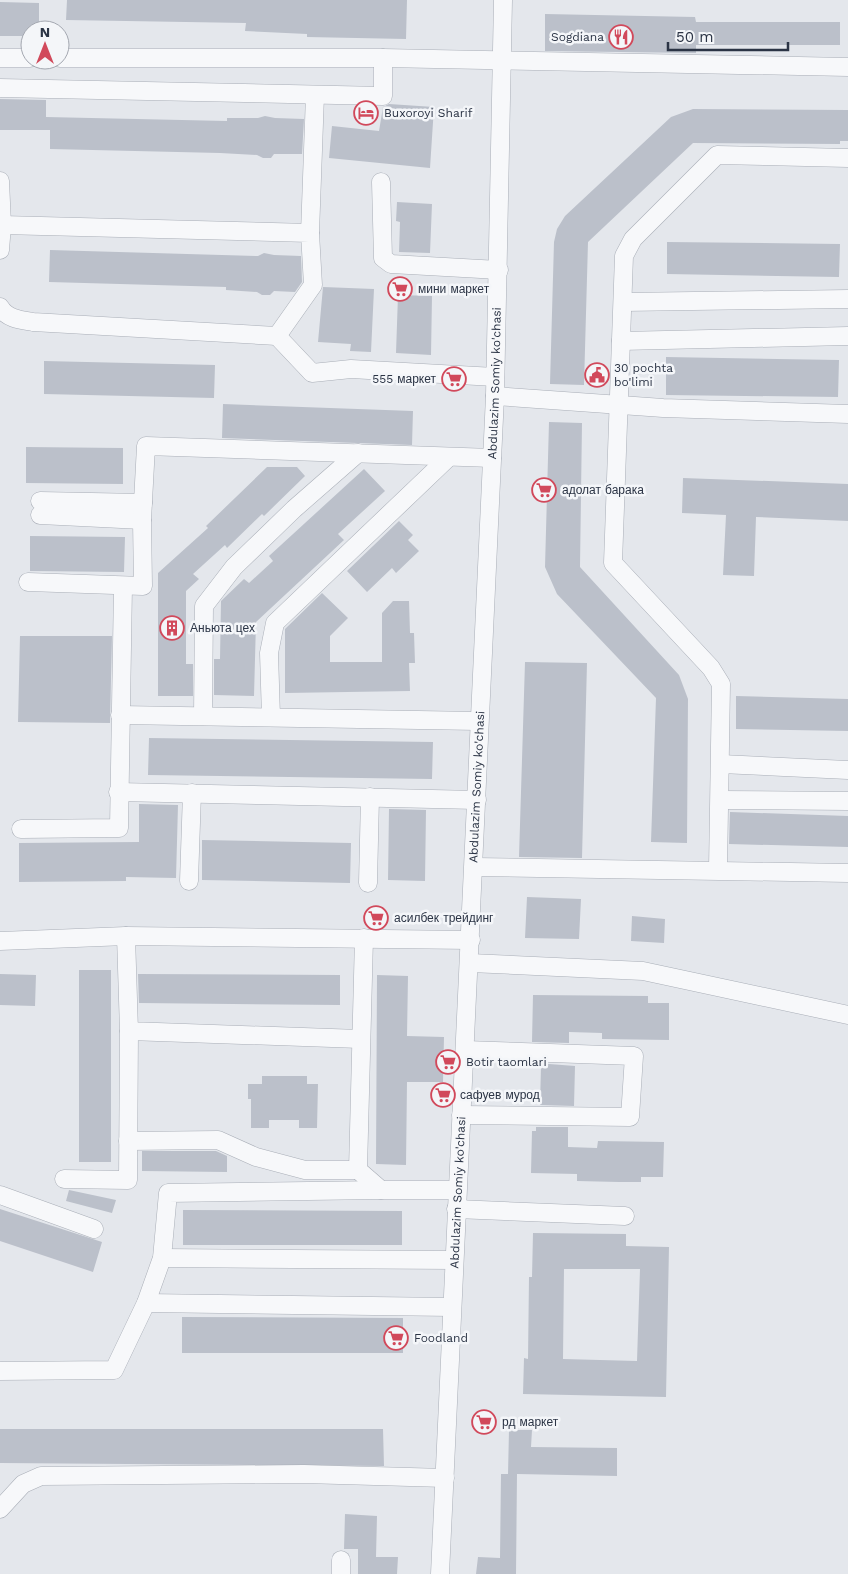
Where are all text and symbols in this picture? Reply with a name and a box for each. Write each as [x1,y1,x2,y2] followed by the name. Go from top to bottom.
[20,20,70,70] north arrow
[668,20,788,52] scale bar
[40,24,50,40] text: N
[608,24,634,50] restaurant icon: Sogdiana
[676,28,713,46] text: 50 m
[551,30,604,44] place label: Sogdiana
[353,100,379,126] hotel icon: Buxoroyi Sharif
[384,106,473,120] place label: Buxoroyi Sharif
[387,276,413,302] supermarket icon: мини маркет
[418,282,490,296] place label: мини маркет
[485,307,504,460] street label: Abdulazim Somiy ko'chasi
[614,361,673,389] place label: 30 pochta bo'limi
[584,362,610,388] public building icon: 30 pochta bo'limi
[441,366,467,392] supermarket icon: 555 маркет
[372,372,436,386] place label: 555 маркет
[531,477,557,503] supermarket icon: адолат барака
[562,483,644,497] place label: адолат барака
[159,615,185,641] building icon: Аньюта цех
[190,621,255,635] place label: Аньюта цех
[466,711,487,863] street label: Abdulazim Somiy ko'chasi
[363,905,389,931] supermarket icon: асилбек трейдинг
[394,911,494,925] place label: асилбек трейдинг
[435,1049,461,1075] supermarket icon: Botir taomlari
[466,1055,547,1069] place label: Botir taomlari
[430,1082,456,1108] supermarket icon: сафуев мурод
[460,1088,540,1102] place label: сафуев мурод
[447,1116,468,1269] street label: Abdulazim Somiy ko'chasi
[383,1325,409,1351] supermarket icon: Foodland
[414,1331,468,1345] place label: Foodland
[471,1409,497,1435] supermarket icon: рд маркет
[502,1415,559,1429] place label: рд маркет

